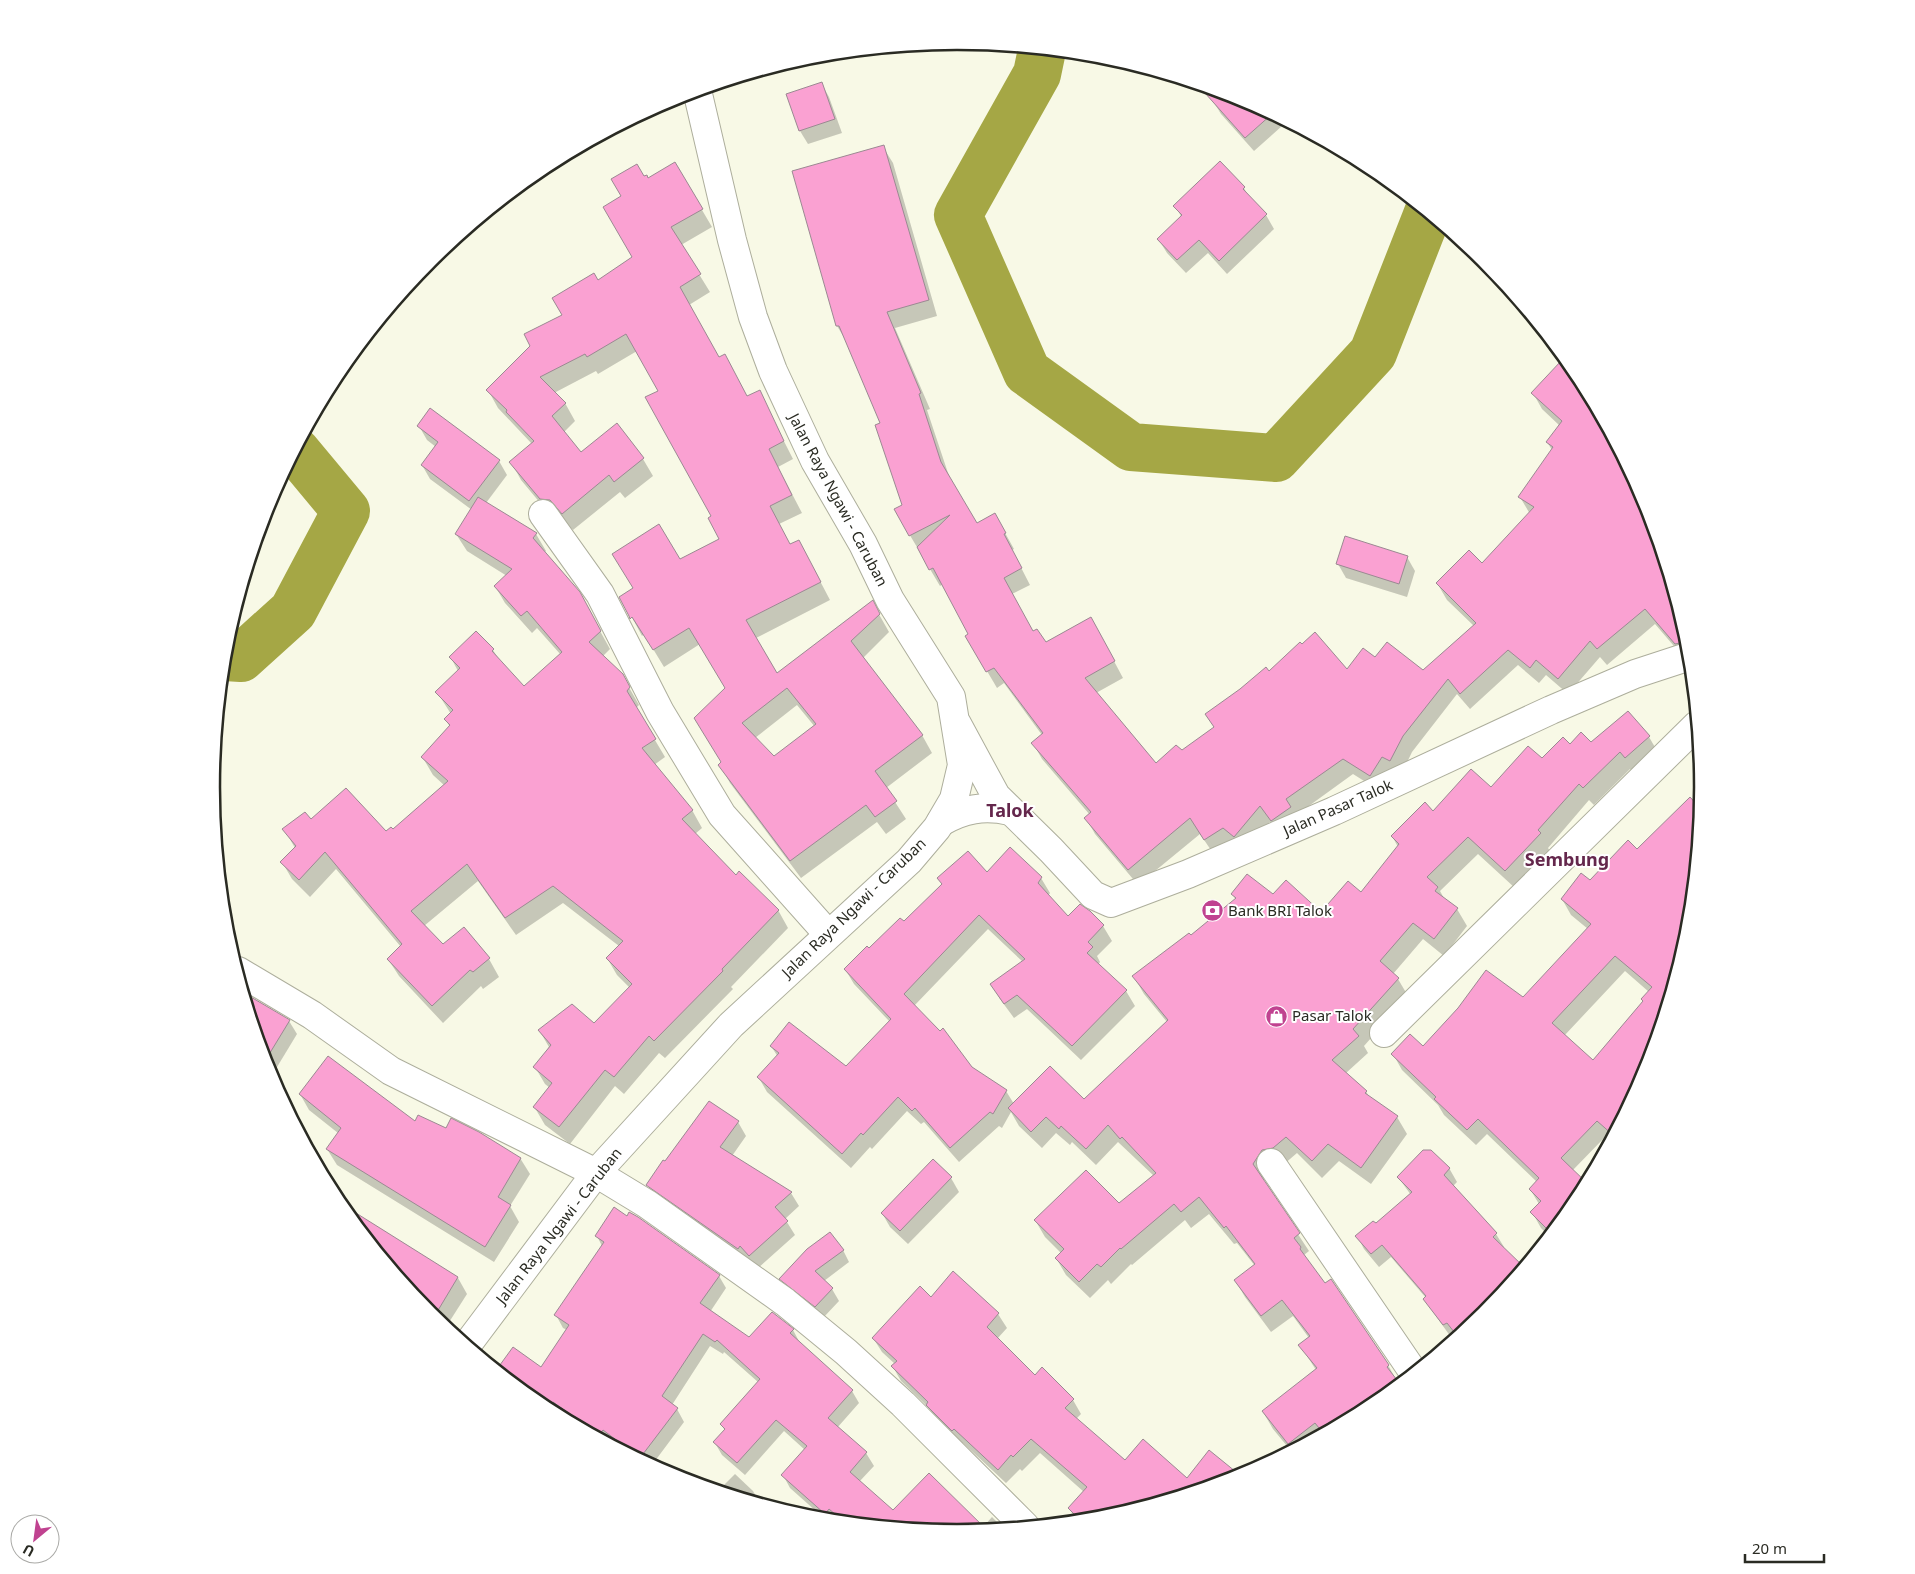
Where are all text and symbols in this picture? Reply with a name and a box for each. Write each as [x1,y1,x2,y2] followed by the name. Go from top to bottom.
[784,408,893,590] street label: Jalan Raya Ngawi - Caruban
[1278,774,1395,841] street label: Jalan Pasar Talok
[986,798,1035,822] district label: Talok
[775,833,930,983] street label: Jalan Raya Ngawi - Caruban
[1525,847,1609,871] district label: Sembung
[1200,899,1224,923] bank icon: Bank BRI Talok
[1228,900,1332,920] place label: Bank BRI Talok
[1264,1004,1288,1028] shop icon: Pasar Talok
[1292,1005,1372,1025] place label: Pasar Talok
[490,1143,626,1309] street label: Jalan Raya Ngawi - Caruban
[10,1514,60,1564] north arrow
[1745,1532,1824,1564] scale bar
[1752,1538,1787,1558] text: 20 m
[19,1540,38,1562] text: U

